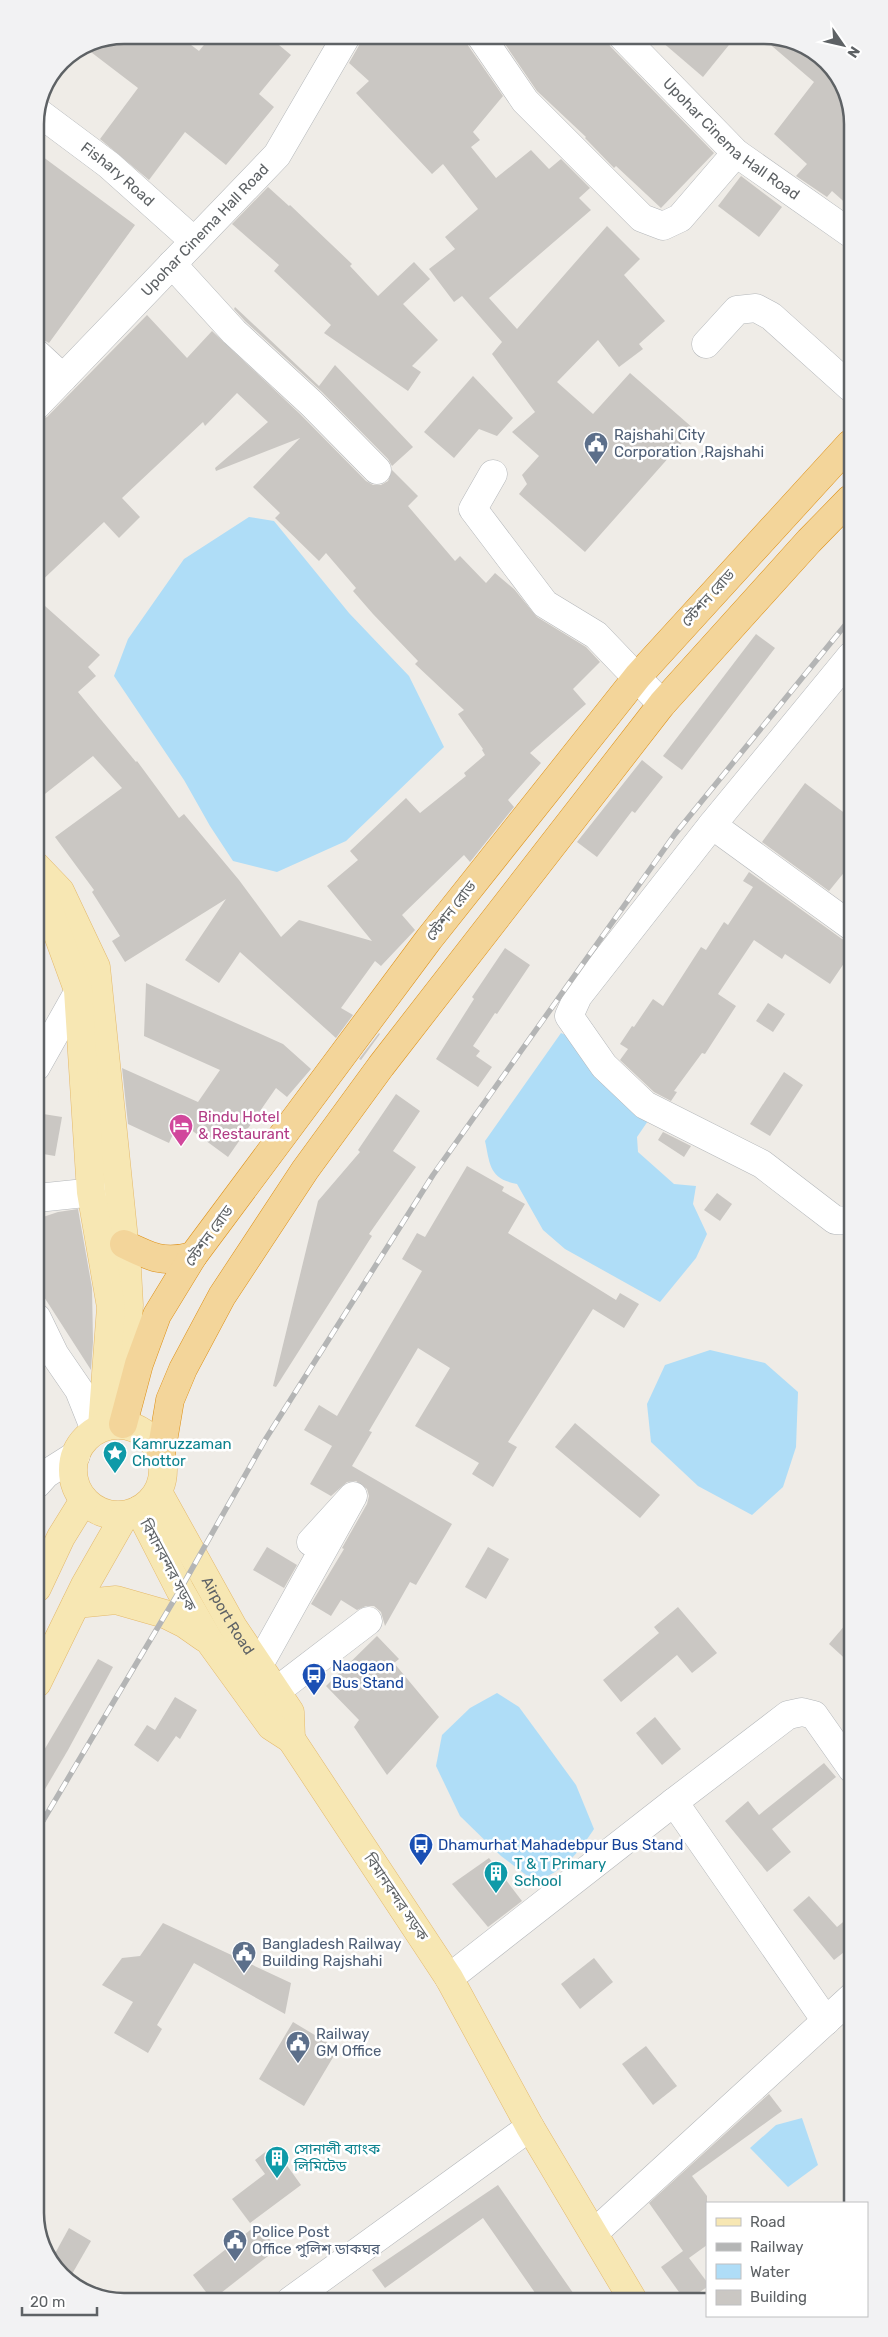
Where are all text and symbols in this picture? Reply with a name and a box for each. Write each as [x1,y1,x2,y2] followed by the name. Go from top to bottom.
[818,20,868,70] north arrow
[843,43,863,61] text: N
[659,74,803,204] street label: Upohar Cinema Hall Road
[77,138,158,210] street label: Fishary Road
[137,160,273,300] street label: Upohar Cinema Hall Road
[614,426,764,461] place label: Rajshahi City Corporation ,Rajshahi
[583,431,609,465] public building icon: Rajshahi City Corporation ,Rajshahi
[678,565,739,630] street label: স্টেশন রোড
[422,877,480,944] street label: স্টেশন রোড
[198,1108,290,1143] place label: Bindu Hotel & Restaurant
[168,1113,194,1147] hotel icon: Bindu Hotel & Restaurant
[181,1202,237,1270] street label: স্টেশন রোড
[132,1435,232,1470] place label: Kamruzzaman Chottor
[102,1440,128,1474] place icon: Kamruzzaman Chottor
[136,1515,200,1615] street label: বিমানবন্দর সড়ক
[198,1573,258,1658] street label: Airport Road
[332,1657,404,1692] place label: Naogaon Bus Stand
[301,1662,327,1696] bus stop icon: Naogaon Bus Stand
[408,1832,434,1866] bus stop icon: Dhamurhat Mahadebpur Bus Stand
[438,1836,683,1854] place label: Dhamurhat Mahadebpur Bus Stand
[360,1849,432,1945] street label: বিমানবন্দর সড়ক
[514,1855,606,1890] place label: T & T Primary School
[483,1860,509,1894] building icon: T & T Primary School
[262,1935,402,1970] place label: Bangladesh Railway Building Rajshahi
[231,1940,257,1974] public building icon: Bangladesh Railway Building Rajshahi
[316,2025,381,2060] place label: Railway GM Office
[285,2030,311,2064] public building icon: Railway GM Office
[293,2140,381,2175] place label: সোনালী ব্যাংক লিমিটেড
[264,2145,290,2179] building icon: সোনালী ব্যাংক লিমিটেড
[706,2202,868,2317] legend
[750,2213,786,2231] text: Road
[252,2223,381,2258] place label: Police Post Office পুলিশ ডাকঘর
[222,2228,248,2262] public building icon: Police Post Office পুলিশ ডাকঘর
[750,2238,804,2256] text: Railway
[750,2263,790,2281] text: Water
[22,2284,98,2316] scale bar
[750,2288,807,2306] text: Building
[30,2293,65,2311] text: 20 m

